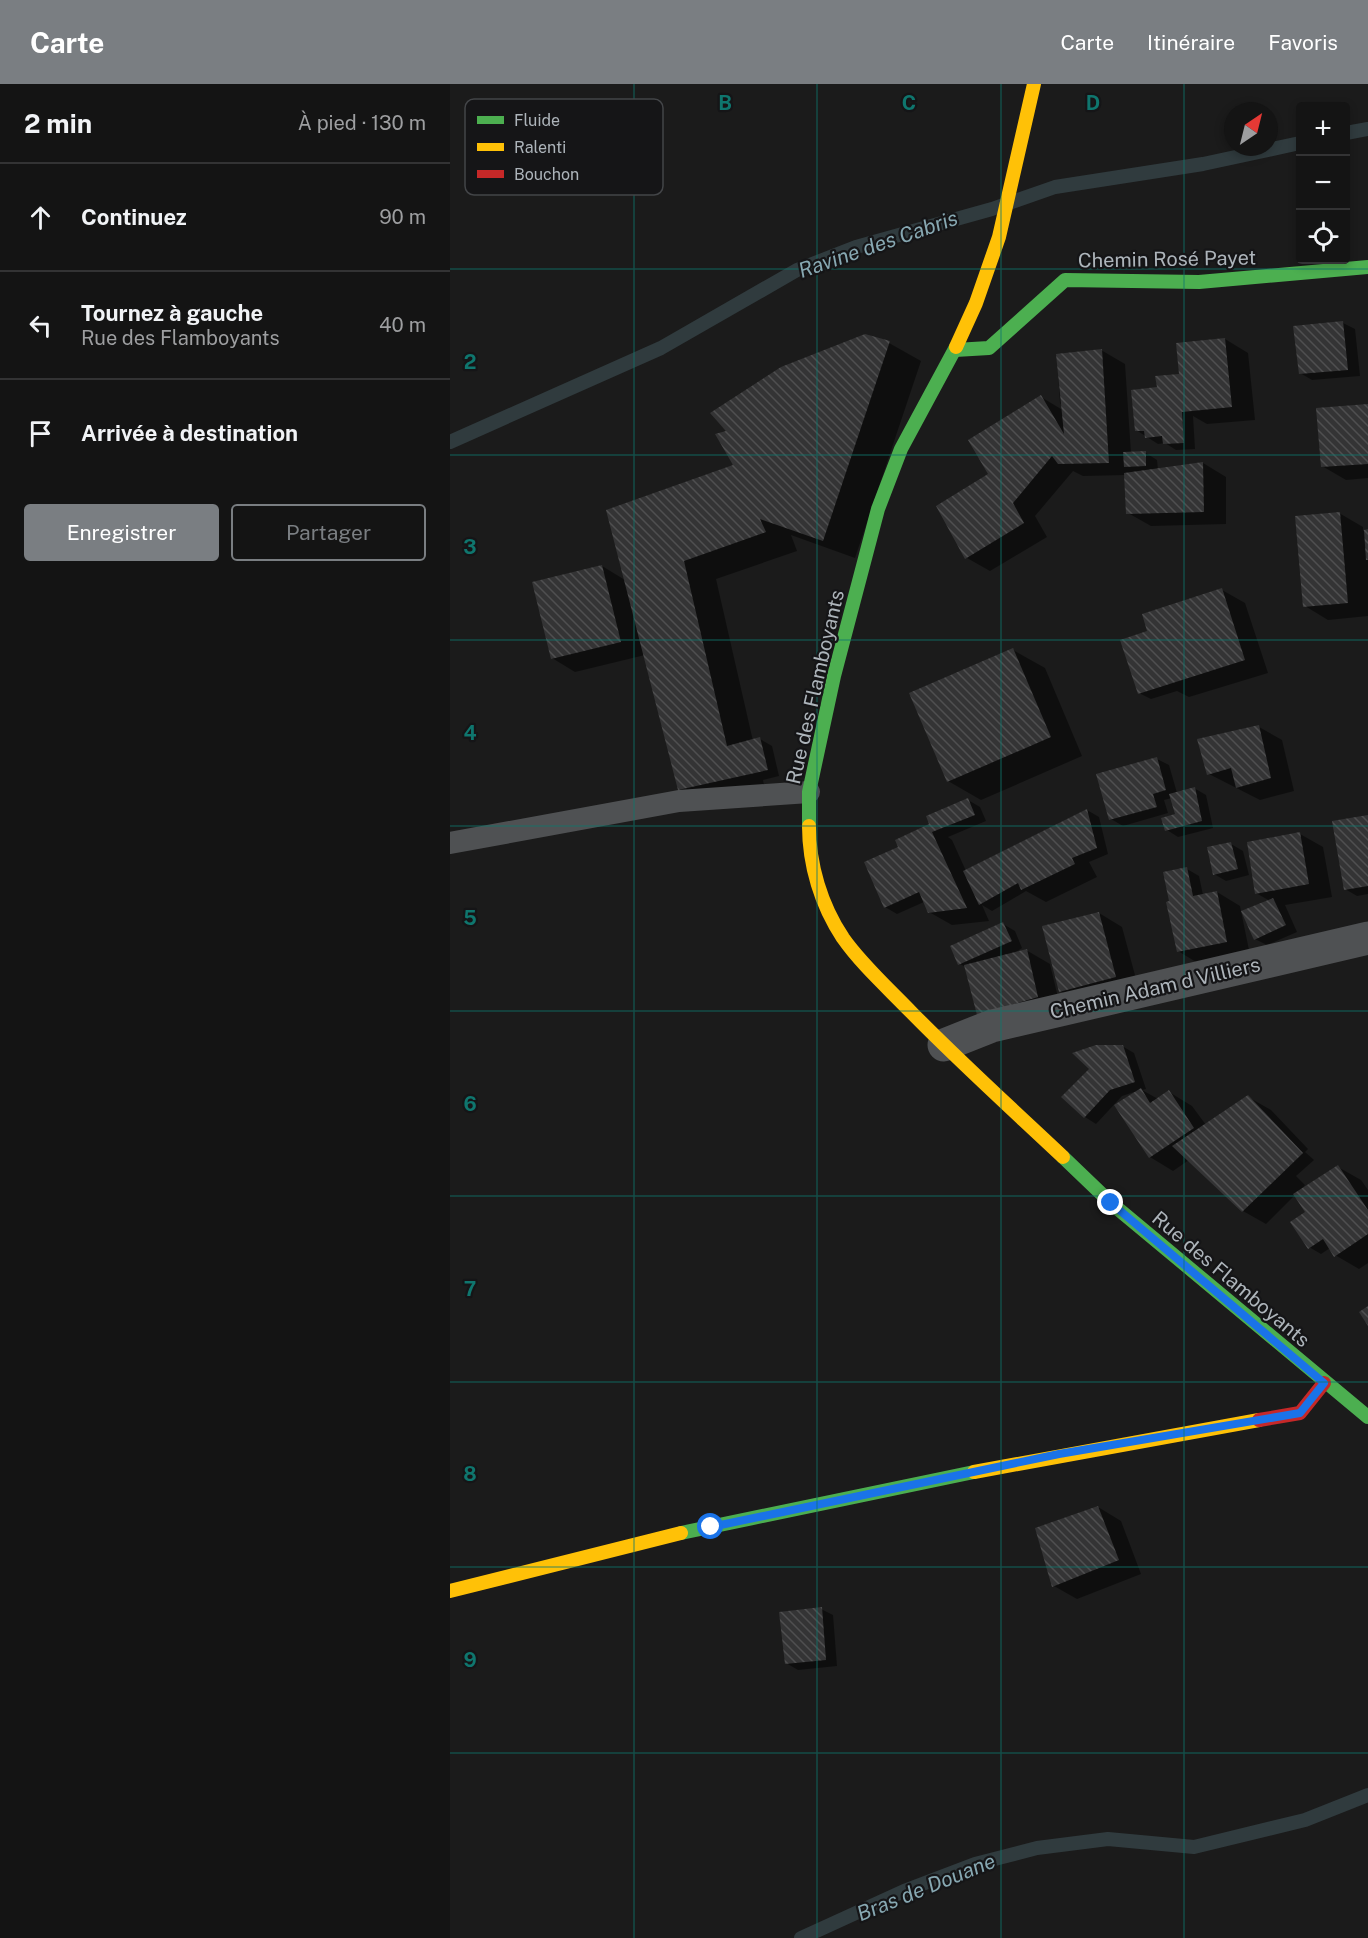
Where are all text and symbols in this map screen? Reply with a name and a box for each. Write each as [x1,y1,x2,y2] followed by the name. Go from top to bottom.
[30,26,104,59] text: Carte
[1060,30,1114,55] text: Carte
[1147,30,1235,55] text: Itinéraire
[1268,30,1338,55] text: Favoris
[718,91,732,115] text: B
[902,91,916,115] text: C
[1086,91,1100,115] text: D
[465,99,663,195] legend
[1224,102,1278,156] north arrow
[1296,102,1350,264] map controls
[1296,102,1350,156] button: +
[24,108,92,139] text: 2 min
[298,111,426,135] text: À pied · 130 m
[514,111,560,130] text: Fluide
[514,138,566,157] text: Ralenti
[1296,156,1350,210] button: −
[514,165,579,184] text: Bouchon
[24,201,57,234] icon: ahead
[81,204,187,230] text: Continuez
[379,205,426,229] text: 90 m
[795,205,961,283] water label: Ravine des Cabris
[1296,210,1350,264] button: locate
[1078,245,1256,273] street label: Chemin Rosé Payet
[81,300,263,326] text: Tournez à gauche
[24,309,57,342] icon: left
[379,313,426,337] text: 40 m
[81,326,280,350] text: Rue des Flamboyants
[464,350,476,374] text: 2
[24,417,57,450] icon: arrive
[81,420,298,446] text: Arrivée à destination
[24,504,219,561] button: Enregistrer
[231,504,426,561] button: Partager
[463,535,477,559] text: 3
[781,588,849,786] street label: Rue des Flamboyants
[463,721,477,745] text: 4
[463,906,477,930] text: 5
[1048,952,1262,1024] street label: Chemin Adam d Villiers
[463,1092,477,1116] text: 6
[1097,1189,1123,1215] route end
[1147,1206,1315,1352] street label: Rue des Flamboyants
[464,1277,476,1301] text: 7
[463,1462,477,1486] text: 8
[697,1513,723,1539] route start
[463,1648,477,1672] text: 9
[853,1848,999,1926] water label: Bras de Douane

